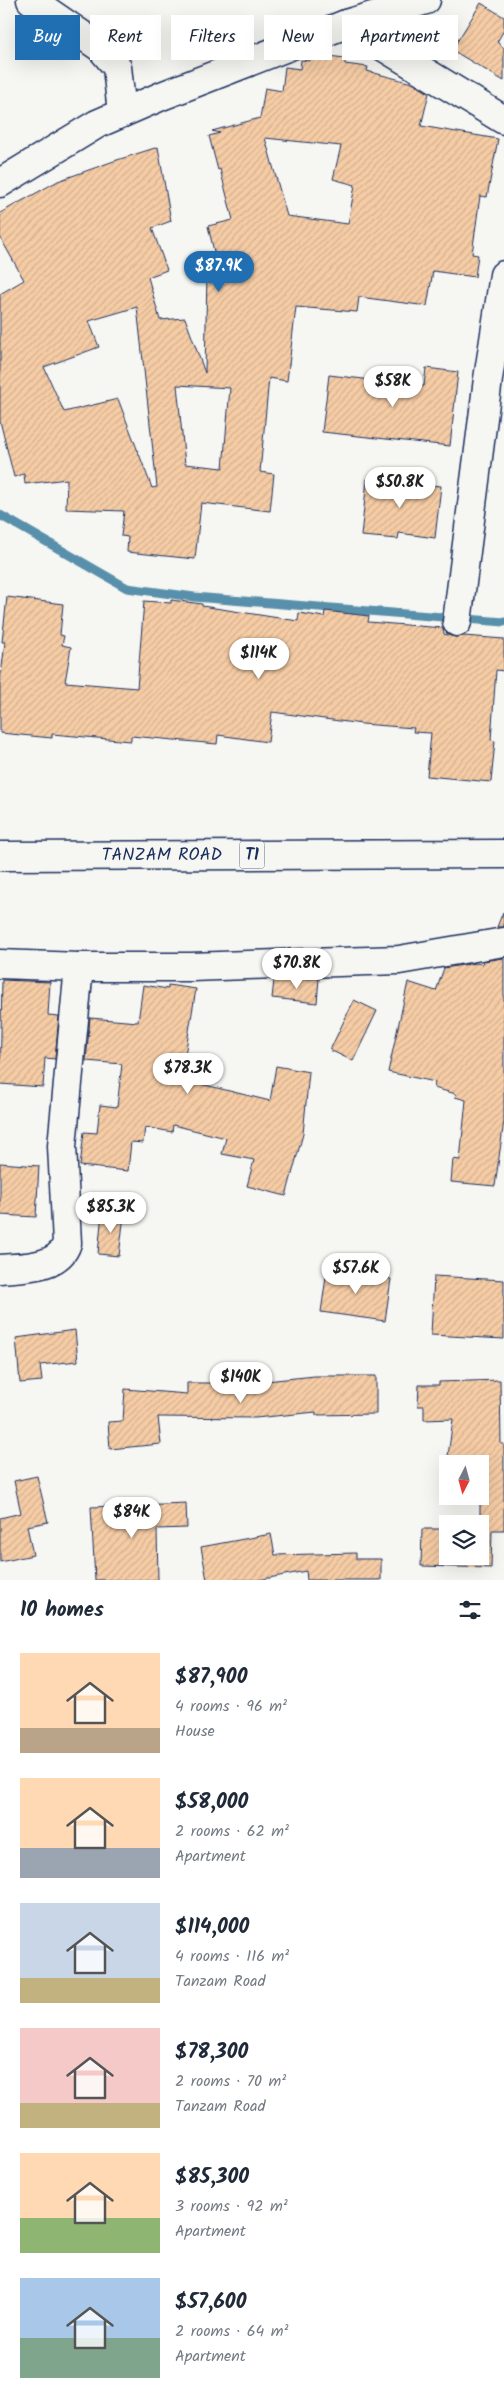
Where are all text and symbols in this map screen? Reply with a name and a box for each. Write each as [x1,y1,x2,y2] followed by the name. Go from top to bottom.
[15,15,80,60] chip: Buy
[90,15,161,60] chip: Rent
[171,15,254,60] chip: Filters
[264,15,332,60] chip: New
[342,15,458,60] chip: Apartment
[178,250,260,293] pin: $87.9K
[195,254,243,279] text: $87.9K
[363,366,423,408] pin: $58K
[375,369,411,394] text: $58K
[359,466,441,509] pin: $50.8K
[376,470,424,495] text: $50.8K
[224,638,294,680] pin: $114K
[240,641,278,666] text: $114K
[102,841,223,870] street label: TANZAM ROAD
[240,842,264,868] road number: T1
[256,948,338,990] pin: $70.8K
[273,951,321,976] text: $70.8K
[147,1052,229,1095] pin: $78.3K
[164,1056,212,1081] text: $78.3K
[70,1192,152,1234] pin: $85.3K
[86,1195,136,1220] text: $85.3K
[315,1252,397,1295] pin: $57.6K
[332,1256,380,1281] text: $57.6K
[206,1362,276,1404] pin: $140K
[221,1365,261,1390] text: $140K
[439,1455,489,1505] north arrow
[439,1455,489,1565] map controls
[102,1496,162,1539] pin: $84K
[113,1500,151,1525] text: $84K
[439,1515,489,1565] button: layers
[20,1594,104,1627] text: 10 homes
[456,1596,484,1624] icon: filters
[175,1661,247,1694] text: $87,900
[60,1673,120,1733] icon: home
[175,1694,287,1719] text: 4 rooms · 96 m²
[175,1719,215,1744] text: House
[175,1786,248,1819] text: $58,000
[60,1798,120,1858] icon: home
[175,1819,289,1844] text: 2 rooms · 62 m²
[175,1844,246,1869] text: Apartment
[175,1911,249,1944] text: $114,000
[60,1923,120,1983] icon: home
[175,1944,289,1969] text: 4 rooms · 116 m²
[175,1969,265,1994] text: Tanzam Road
[175,2036,248,2069] text: $78,300
[60,2048,120,2108] icon: home
[175,2069,286,2094] text: 2 rooms · 70 m²
[175,2094,265,2119] text: Tanzam Road
[175,2161,249,2194] text: $85,300
[60,2173,120,2233] icon: home
[175,2194,288,2219] text: 3 rooms · 92 m²
[175,2219,246,2244] text: Apartment
[175,2286,246,2319] text: $57,600
[60,2298,120,2358] icon: home
[175,2319,288,2344] text: 2 rooms · 64 m²
[175,2344,246,2369] text: Apartment

